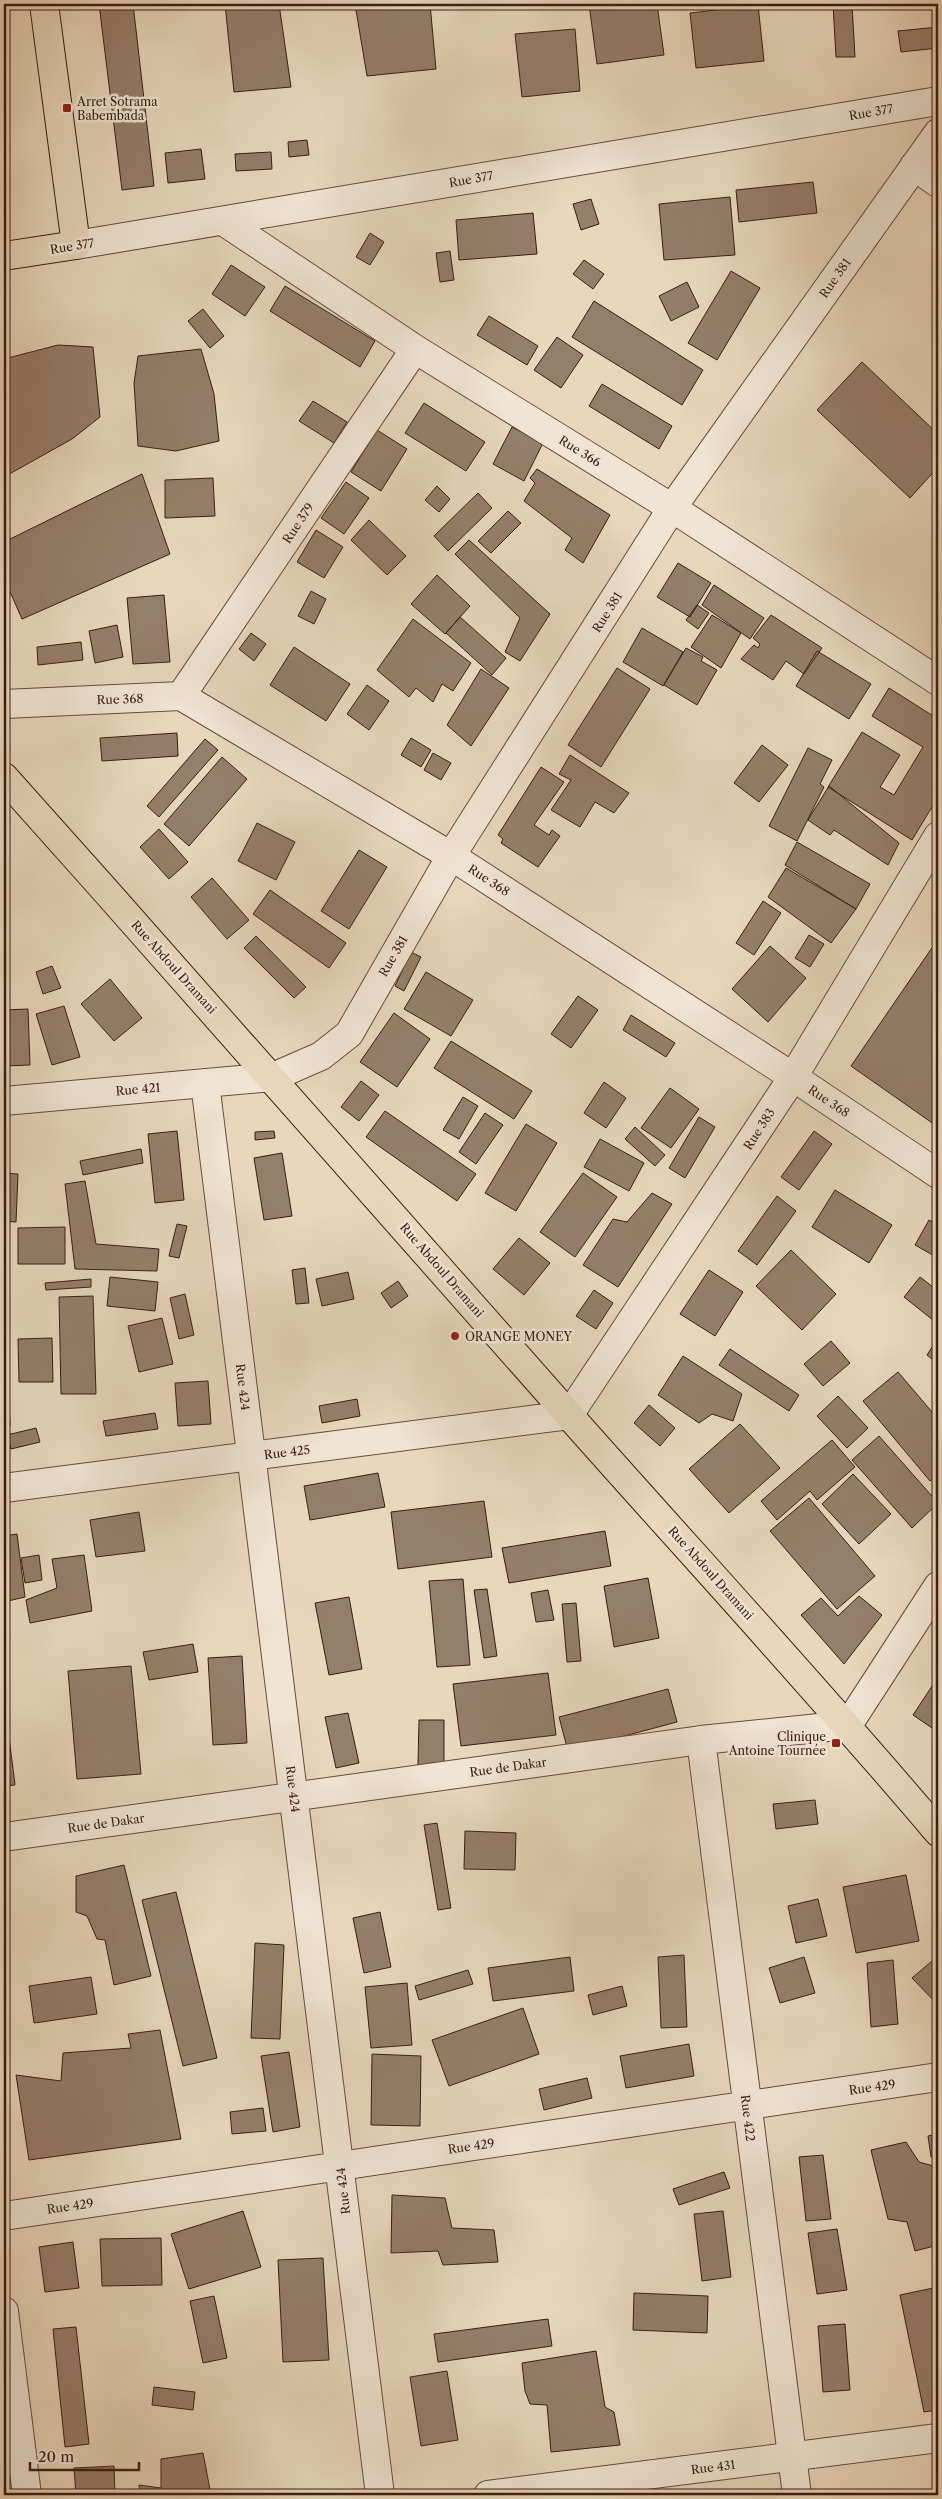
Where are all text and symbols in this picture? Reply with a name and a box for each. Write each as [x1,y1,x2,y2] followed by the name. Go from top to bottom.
[76,94,158,123] place label: Arret Sotrama Babembada
[848,101,894,123] street label: Rue 377
[61,102,73,114] marker: Arret Sotrama Babembada
[448,168,494,190] street label: Rue 377
[49,235,95,257] street label: Rue 377
[816,255,854,301] street label: Rue 381
[556,432,604,470] street label: Rue 366
[279,500,317,546] street label: Rue 379
[589,589,625,635] street label: Rue 381
[96,691,144,707] street label: Rue 368
[465,861,513,899] street label: Rue 368
[128,917,220,1017] street label: Rue Abdoul Dramani
[375,933,411,979] street label: Rue 381
[115,1080,161,1098] street label: Rue 421
[805,1082,853,1120] street label: Rue 368
[740,1105,778,1153] street label: Rue 383
[397,1220,487,1321] street label: Rue Abdoul Dramani
[465,1329,572,1344] place label: ORANGE MONEY
[449,1330,461,1342] marker: ORANGE MONEY
[233,1363,253,1411] street label: Rue 424
[263,1442,311,1462] street label: Rue 425
[665,1523,757,1623] street label: Rue Abdoul Dramani
[728,1729,826,1758] place label: Clinique Antoine Tournée
[830,1737,842,1749] marker: Clinique Antoine Tournée
[469,1754,547,1780] street label: Rue de Dakar
[283,1765,303,1813] street label: Rue 424
[67,1810,145,1836] street label: Rue de Dakar
[848,2076,896,2098] street label: Rue 429
[738,2094,758,2142] street label: Rue 422
[447,2135,495,2157] street label: Rue 429
[333,2167,353,2215] street label: Rue 424
[46,2195,94,2217] street label: Rue 429
[30,2439,139,2471] scale bar
[38,2447,74,2466] text: 20 m
[690,2457,736,2477] street label: Rue 431

